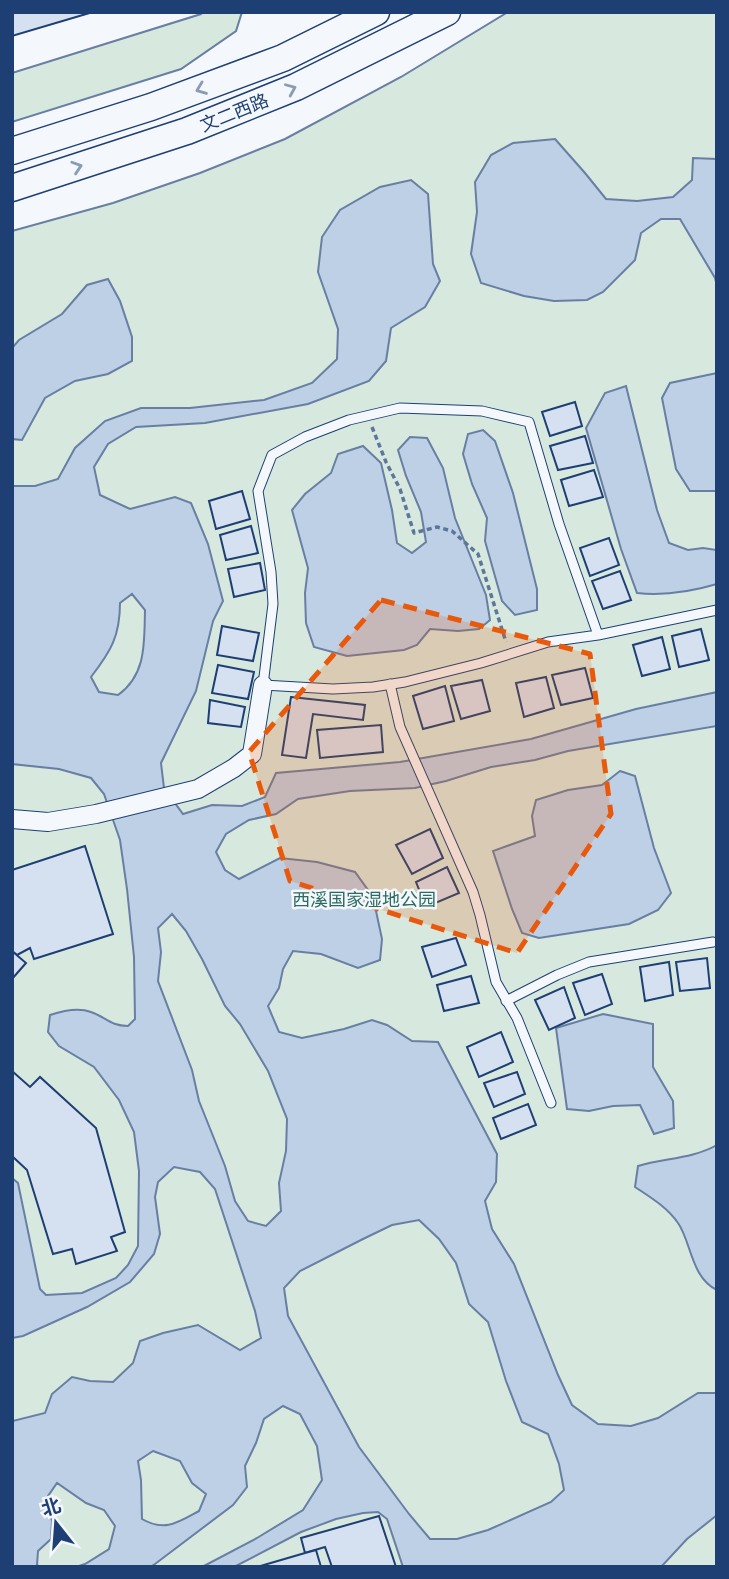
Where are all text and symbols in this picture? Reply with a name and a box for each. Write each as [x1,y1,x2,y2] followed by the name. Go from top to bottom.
[196,80,208,94] one-way arrow
[283,83,296,97] one-way arrow
[197,89,271,135] street label: 文二西路
[71,161,83,175] one-way arrow
[292,889,436,909] park label: 西溪国家湿地公园
[21,1488,91,1558] north arrow
[39,1493,63,1520] text: 北

